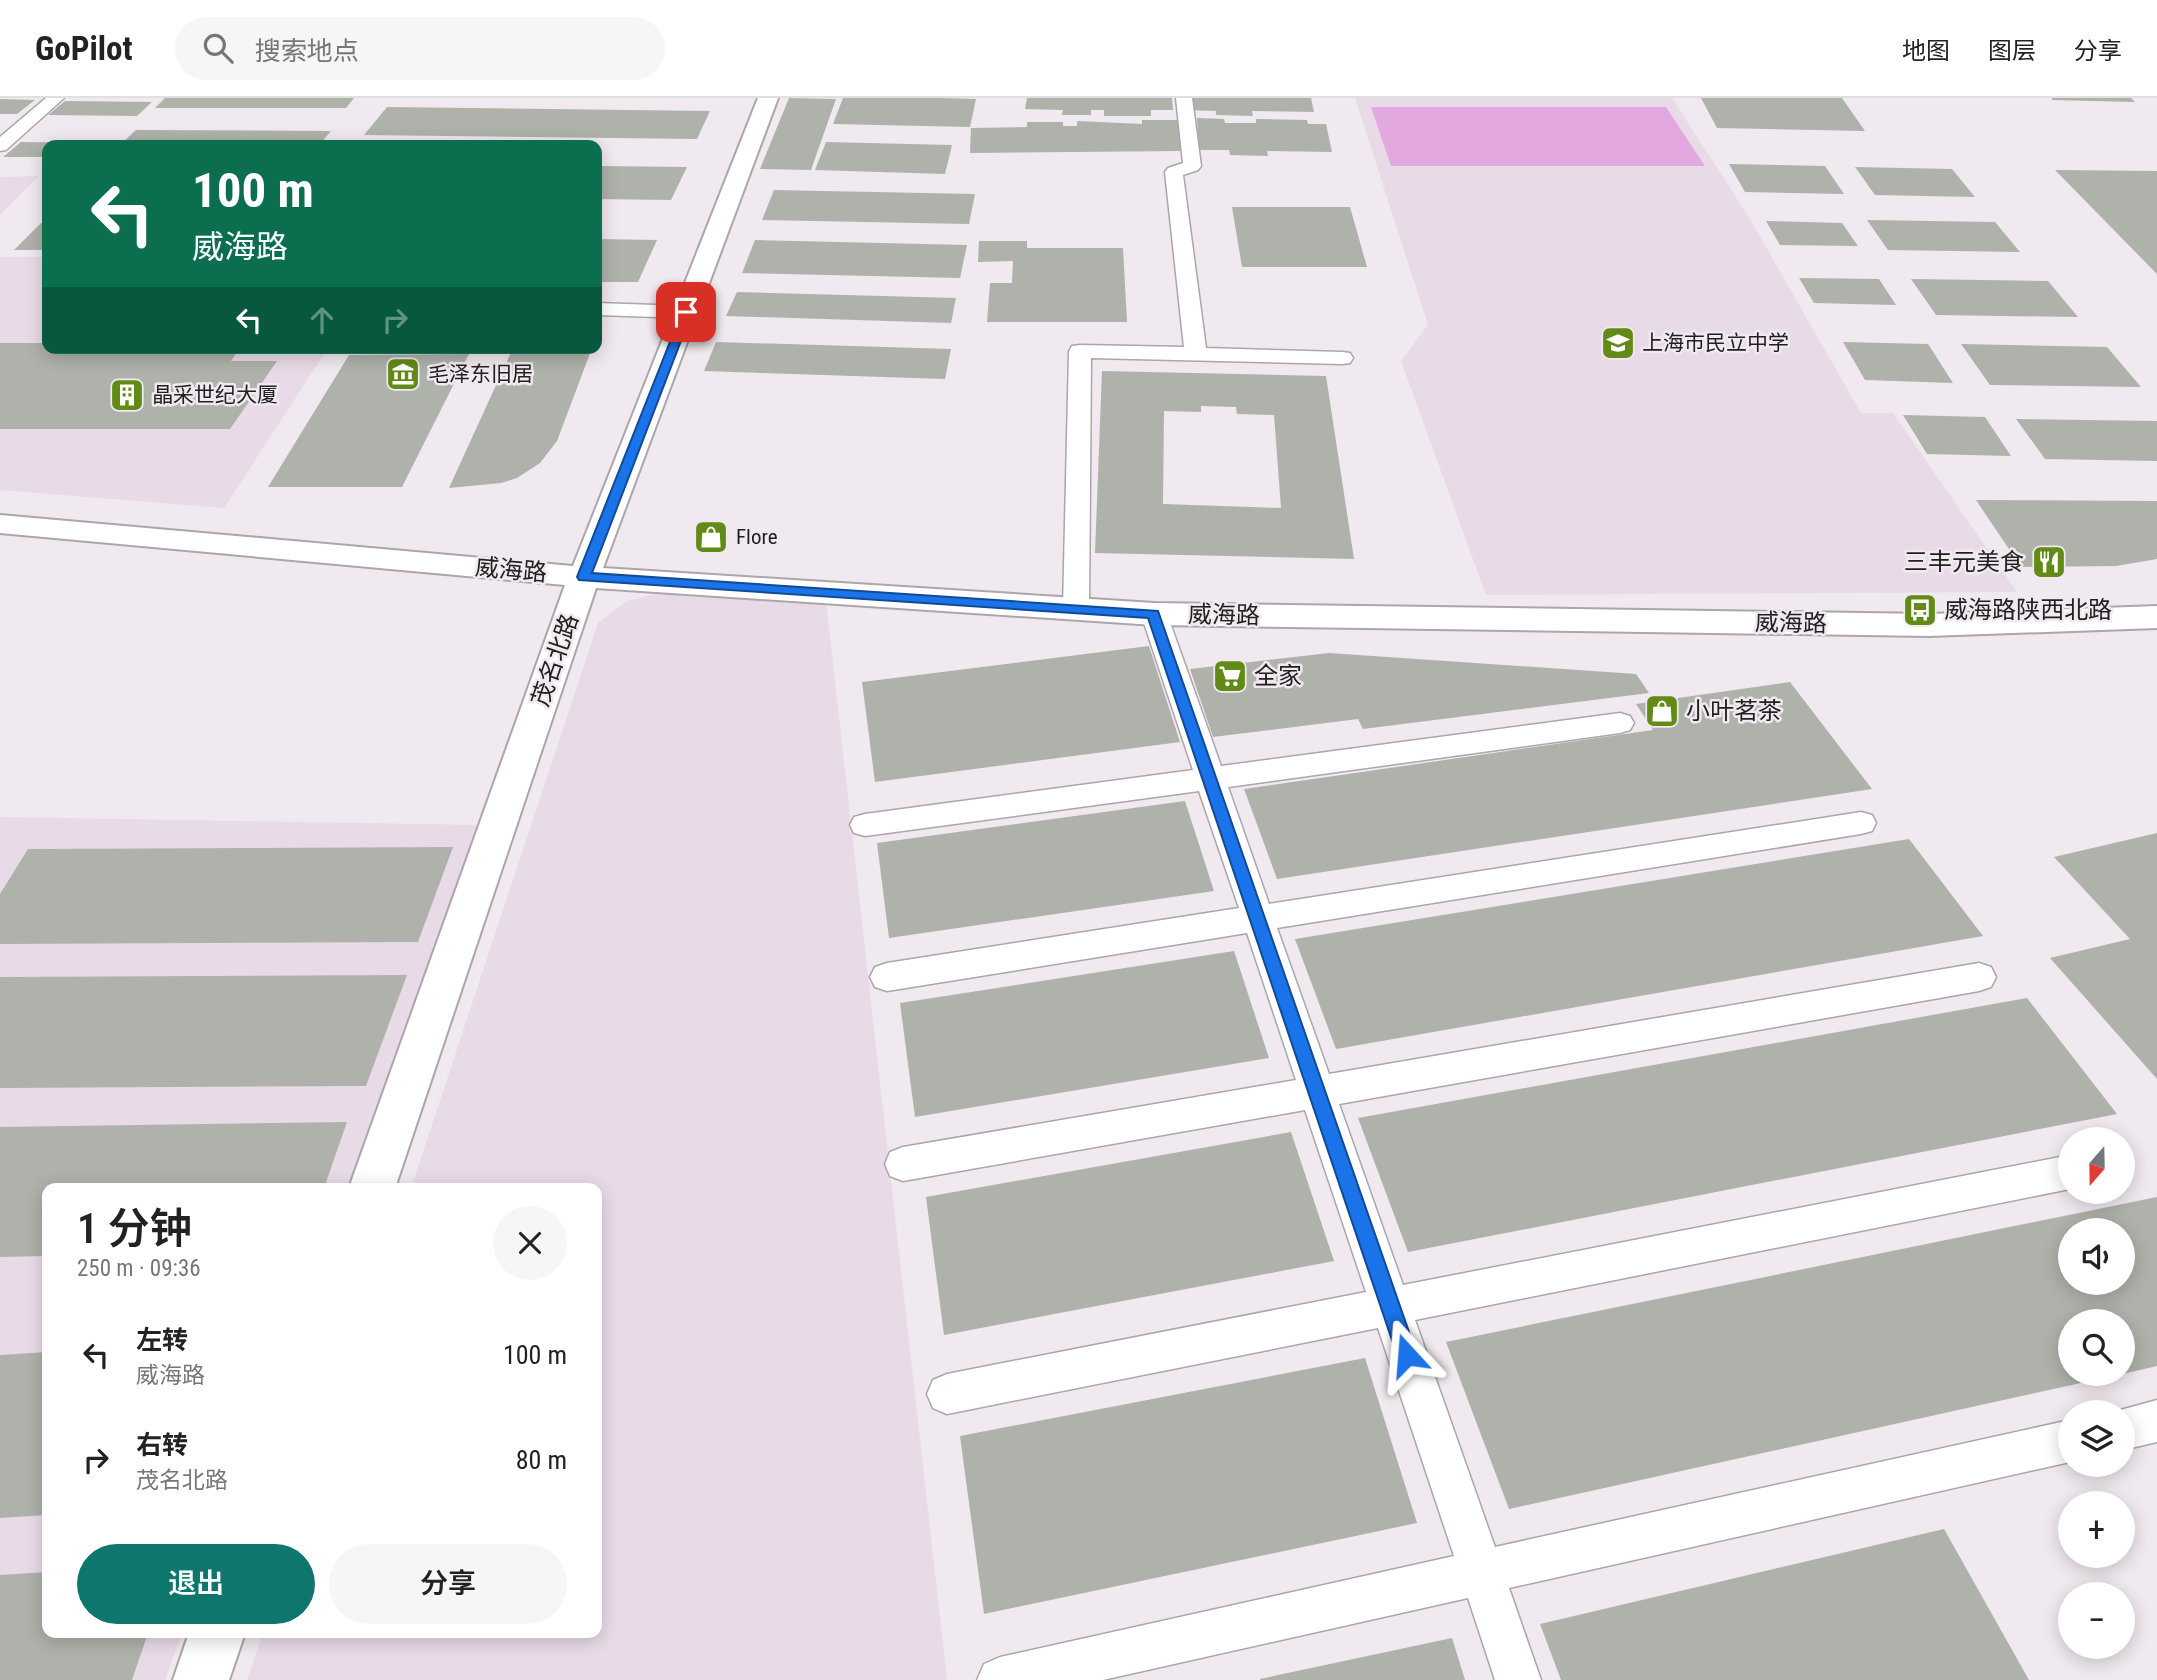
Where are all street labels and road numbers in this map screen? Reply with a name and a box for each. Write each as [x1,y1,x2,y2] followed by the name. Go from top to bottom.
[474,553,548,587] street label: 威海路
[1188,600,1260,630] street label: 威海路
[1755,608,1827,638] street label: 威海路
[526,610,584,710] street label: 茂名北路

